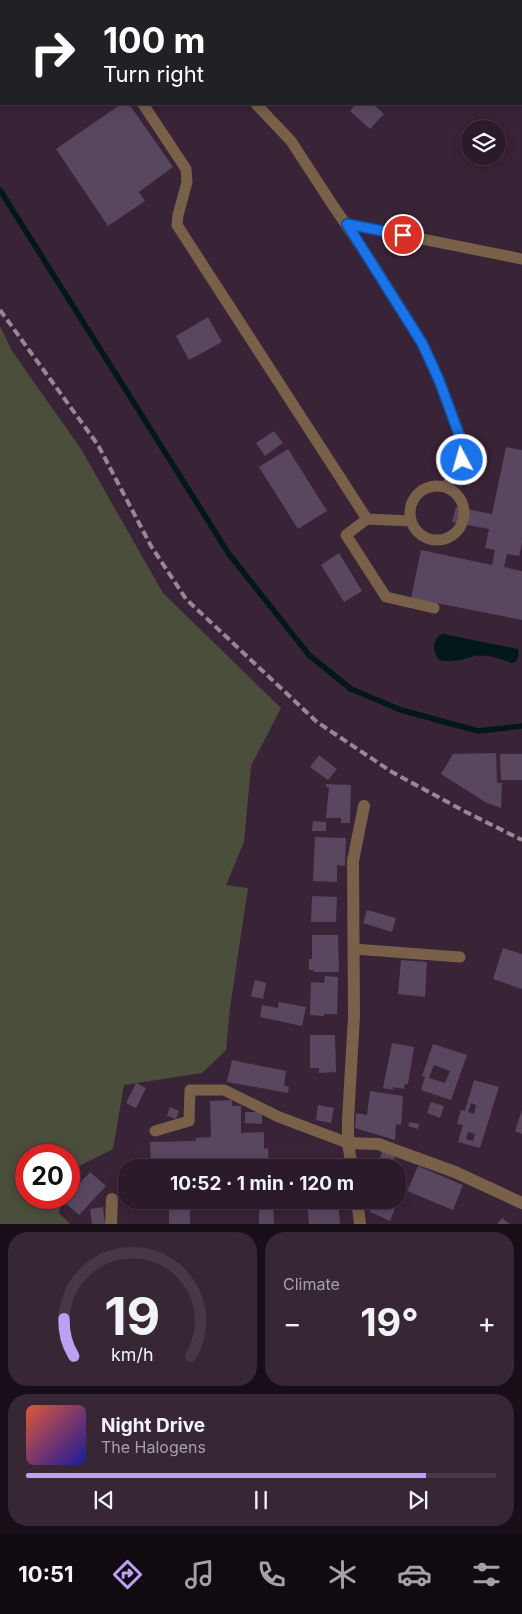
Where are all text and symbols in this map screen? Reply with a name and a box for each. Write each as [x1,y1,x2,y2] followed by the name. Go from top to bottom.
[103,19,206,61] text: 100 m
[20,20,85,85] icon: right
[103,61,204,87] text: Turn right
[461,120,506,165] map controls
[461,120,506,165] button: layers
[382,214,424,256] pin
[389,221,417,249] icon: arrive
[435,433,487,485] position arrow
[15,1144,80,1209] speed limit sign: 20
[170,1172,354,1195] text: 10:52 · 1 min · 120 m
[283,1274,340,1294] text: Climate
[104,1285,161,1348] text: 19
[360,1299,419,1345] text: 19°
[283,1306,302,1340] text: −
[477,1306,496,1340] text: +
[111,1344,154,1365] text: km/h
[101,1414,205,1437] text: Night Drive
[101,1437,206,1457] text: The Halogens
[90,1486,118,1514] icon: previous
[247,1486,275,1514] icon: pause
[404,1486,432,1514] icon: next
[110,1557,145,1592] icon: directions
[182,1557,217,1592] icon: music
[254,1557,289,1592] icon: phone
[325,1557,360,1592] icon: climate
[397,1557,432,1592] icon: car
[469,1557,504,1592] icon: filters
[18,1561,74,1587] text: 10:51

